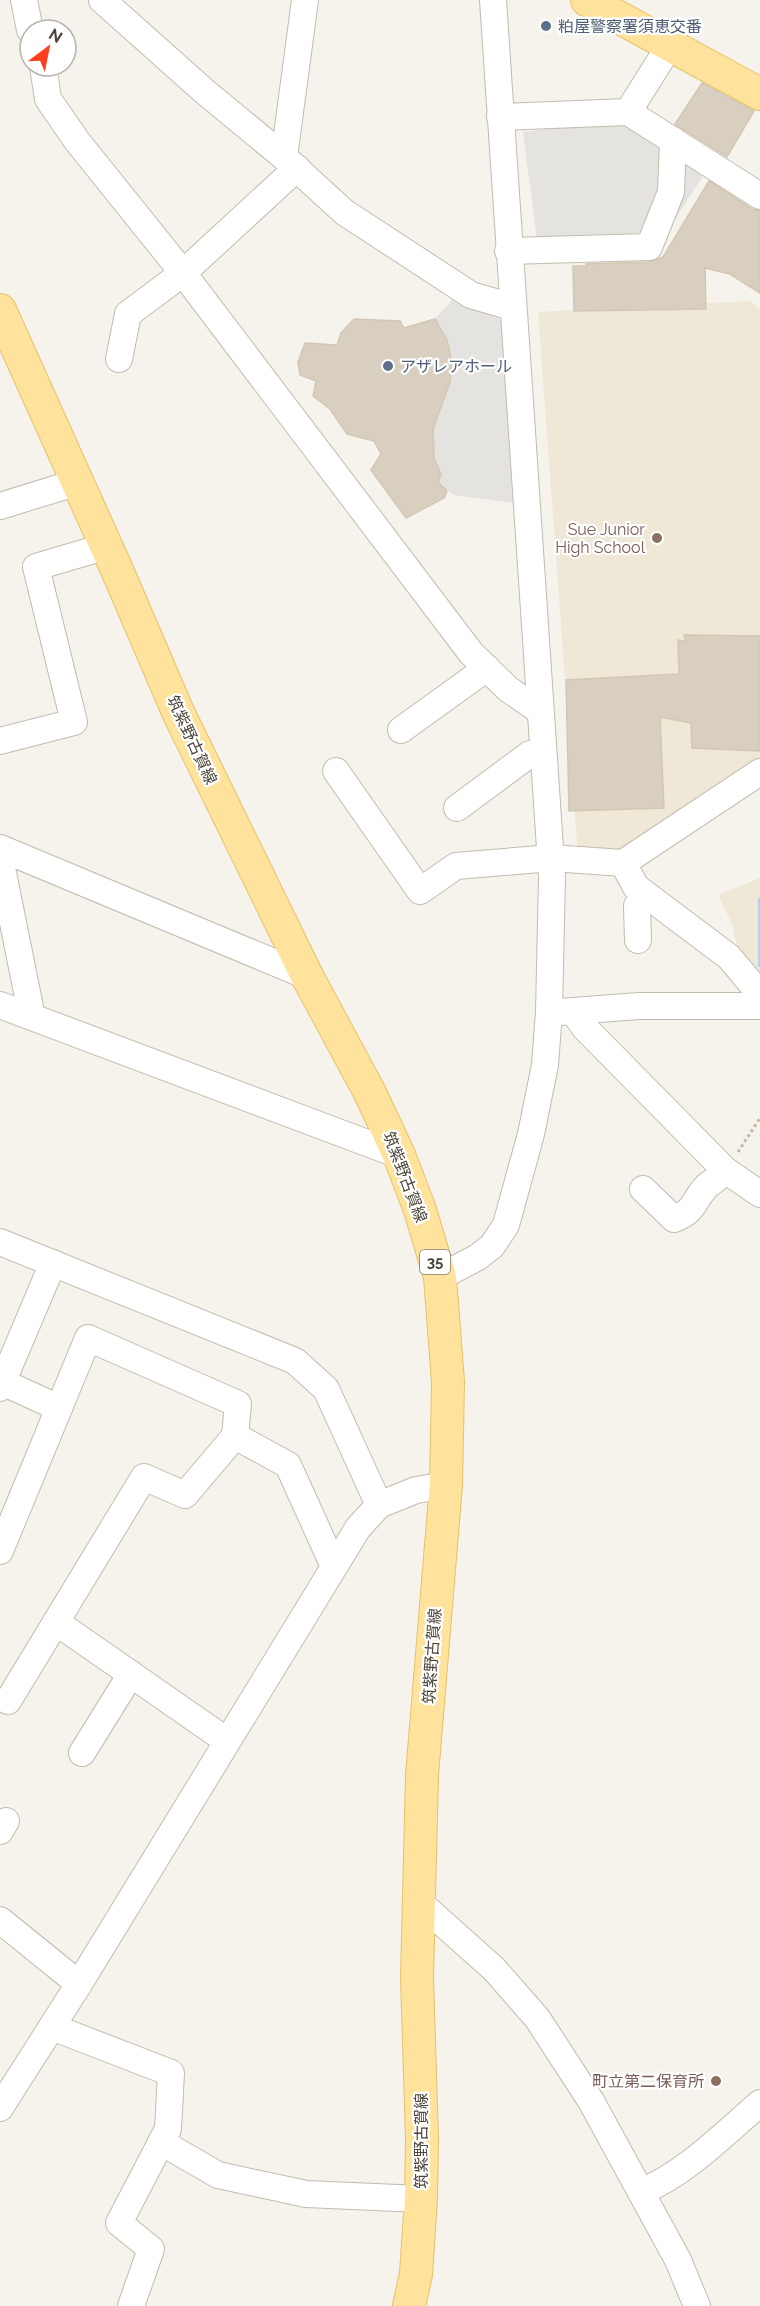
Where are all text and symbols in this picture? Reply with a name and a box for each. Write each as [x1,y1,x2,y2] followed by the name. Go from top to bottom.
[558,17,702,36] place label: 粕屋警察署須恵交番
[18,18,78,78] north arrow
[539,19,553,33] marker: 粕屋警察署須恵交番
[45,24,66,47] text: N
[400,357,512,376] place label: アザレアホール
[381,359,395,373] marker: アザレアホール
[555,520,646,557] place label: Sue Junior High School
[650,531,664,545] marker: Sue Junior High School
[163,692,221,788] street label: 筑紫野古賀線
[379,1129,431,1225] street label: 筑紫野古賀線
[420,1250,450,1274] road number: 35
[419,1607,445,1705] street label: 筑紫野古賀線
[592,2072,704,2091] place label: 町立第二保育所
[709,2074,723,2088] marker: 町立第二保育所
[412,2093,431,2189] street label: 筑紫野古賀線

